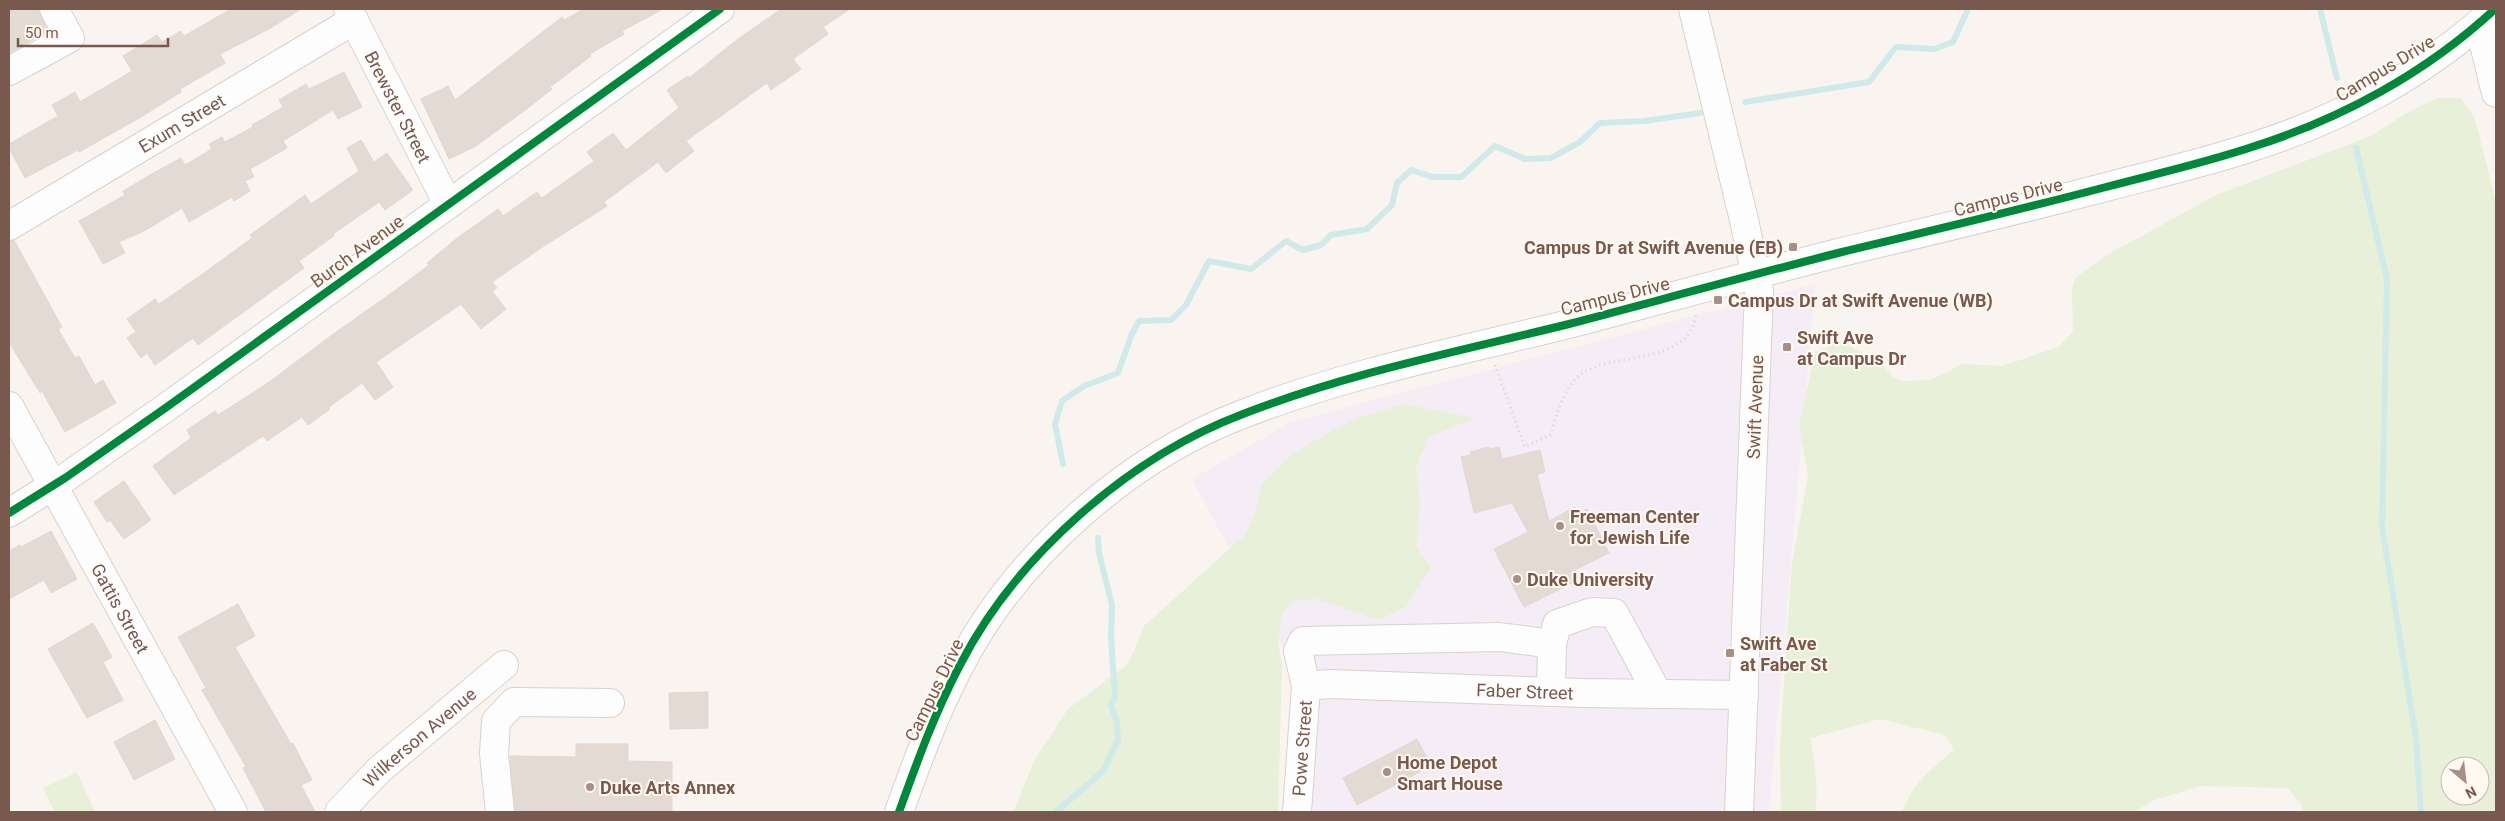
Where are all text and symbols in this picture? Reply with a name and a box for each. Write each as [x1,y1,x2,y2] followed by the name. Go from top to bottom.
[18,15,168,47] scale bar
[25,24,59,42] text: 50 m
[2332,30,2438,106] street label: Campus Drive
[361,47,436,167] street label: Brewster Street
[135,89,229,157] street label: Exum Street
[1951,173,2065,221] street label: Campus Drive
[306,210,408,292] street label: Burch Avenue
[1524,237,1783,259] place label: Campus Dr at Swift Avenue (EB)
[1787,241,1799,253] marker: Campus Dr at Swift Avenue (EB)
[1558,272,1672,320] street label: Campus Drive
[1728,290,1993,312] place label: Campus Dr at Swift Avenue (WB)
[1712,294,1724,306] marker: Campus Dr at Swift Avenue (WB)
[1797,327,1907,369] place label: Swift Ave at Campus Dr
[1781,341,1793,353] marker: Swift Ave at Campus Dr
[1743,355,1767,459] street label: Swift Avenue
[1570,506,1700,548] place label: Freeman Center for Jewish Life
[1554,520,1566,532] marker: Freeman Center for Jewish Life
[87,560,154,657] street label: Gattis Street
[1527,569,1655,590] place label: Duke University
[1511,573,1523,585] marker: Duke University
[1740,633,1828,675] place label: Swift Ave at Faber St
[900,635,968,745] street label: Campus Drive
[1724,647,1736,659] marker: Swift Ave at Faber St
[1476,679,1574,703] street label: Faber Street
[358,683,480,791] street label: Wilkerson Avenue
[1288,699,1315,797] street label: Powe Street
[1397,752,1503,794] place label: Home Depot Smart House
[2440,756,2490,806] north arrow
[1381,766,1393,778] marker: Home Depot Smart House
[600,777,736,798] place label: Duke Arts Annex
[584,781,596,793] marker: Duke Arts Annex
[2463,783,2479,802] text: N

